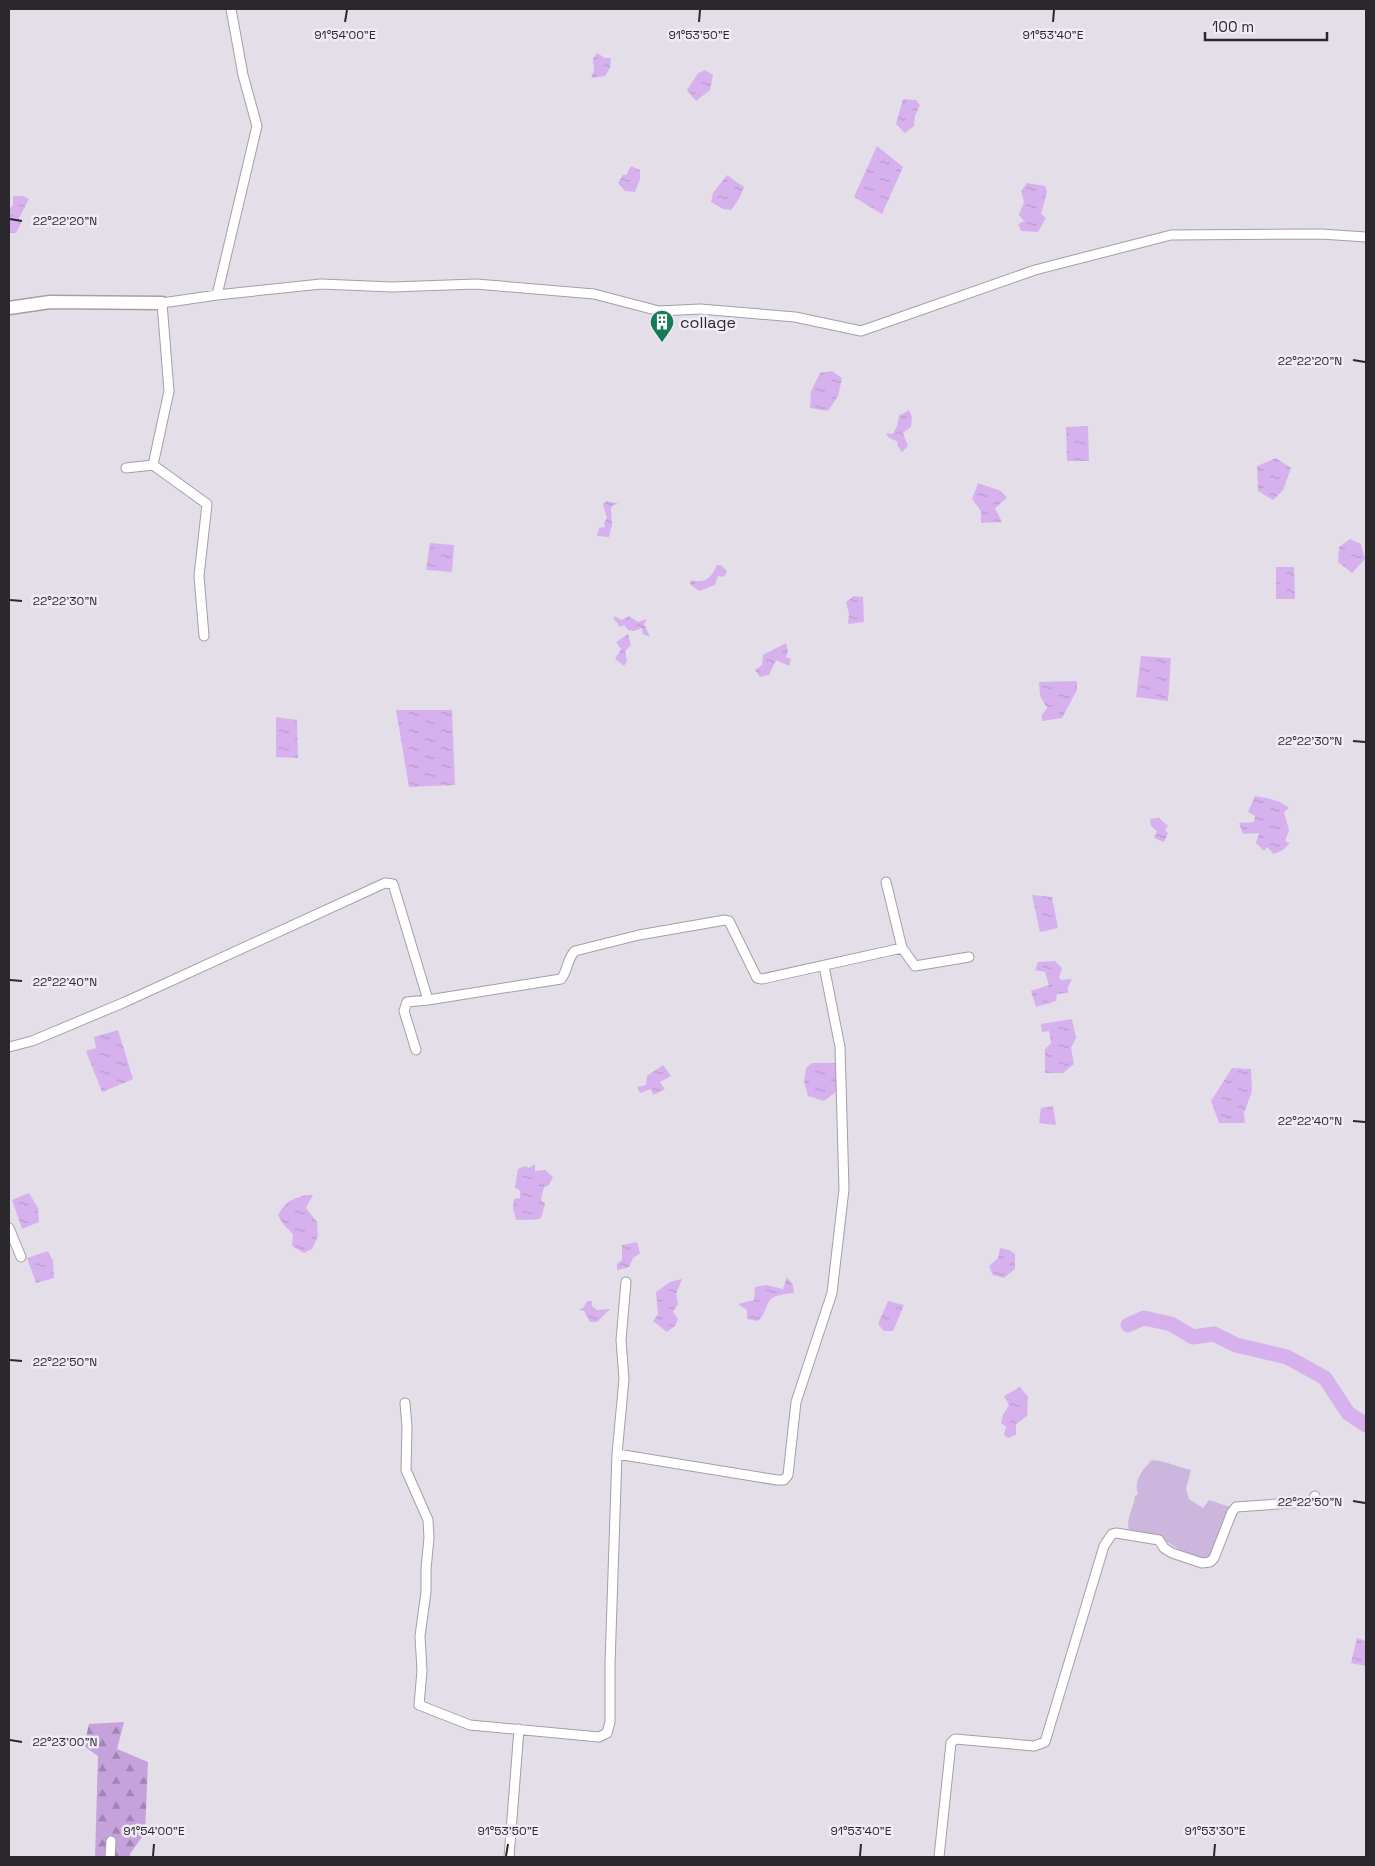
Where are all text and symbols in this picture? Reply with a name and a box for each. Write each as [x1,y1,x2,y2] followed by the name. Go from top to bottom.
[1205,10,1328,42] scale bar
[1212,17,1254,36] text: 100 m
[314,27,376,43] text: 91°54'00"E
[668,27,730,43] text: 91°53'50"E
[1023,27,1084,43] text: 91°53'40"E
[33,213,97,229] text: 22°22'20"N
[649,309,675,343] building icon: collage
[680,312,736,333] place label: collage
[1278,353,1342,369] text: 22°22'20"N
[33,593,97,609] text: 22°22'30"N
[1278,733,1342,749] text: 22°22'30"N
[33,974,97,990] text: 22°22'40"N
[1278,1113,1342,1129] text: 22°22'40"N
[33,1354,97,1370] text: 22°22'50"N
[1278,1494,1342,1510] text: 22°22'50"N
[33,1734,97,1750] text: 22°23'00"N
[123,1823,185,1839] text: 91°54'00"E
[477,1823,539,1839] text: 91°53'50"E
[831,1823,892,1839] text: 91°53'40"E
[1184,1823,1246,1839] text: 91°53'30"E

